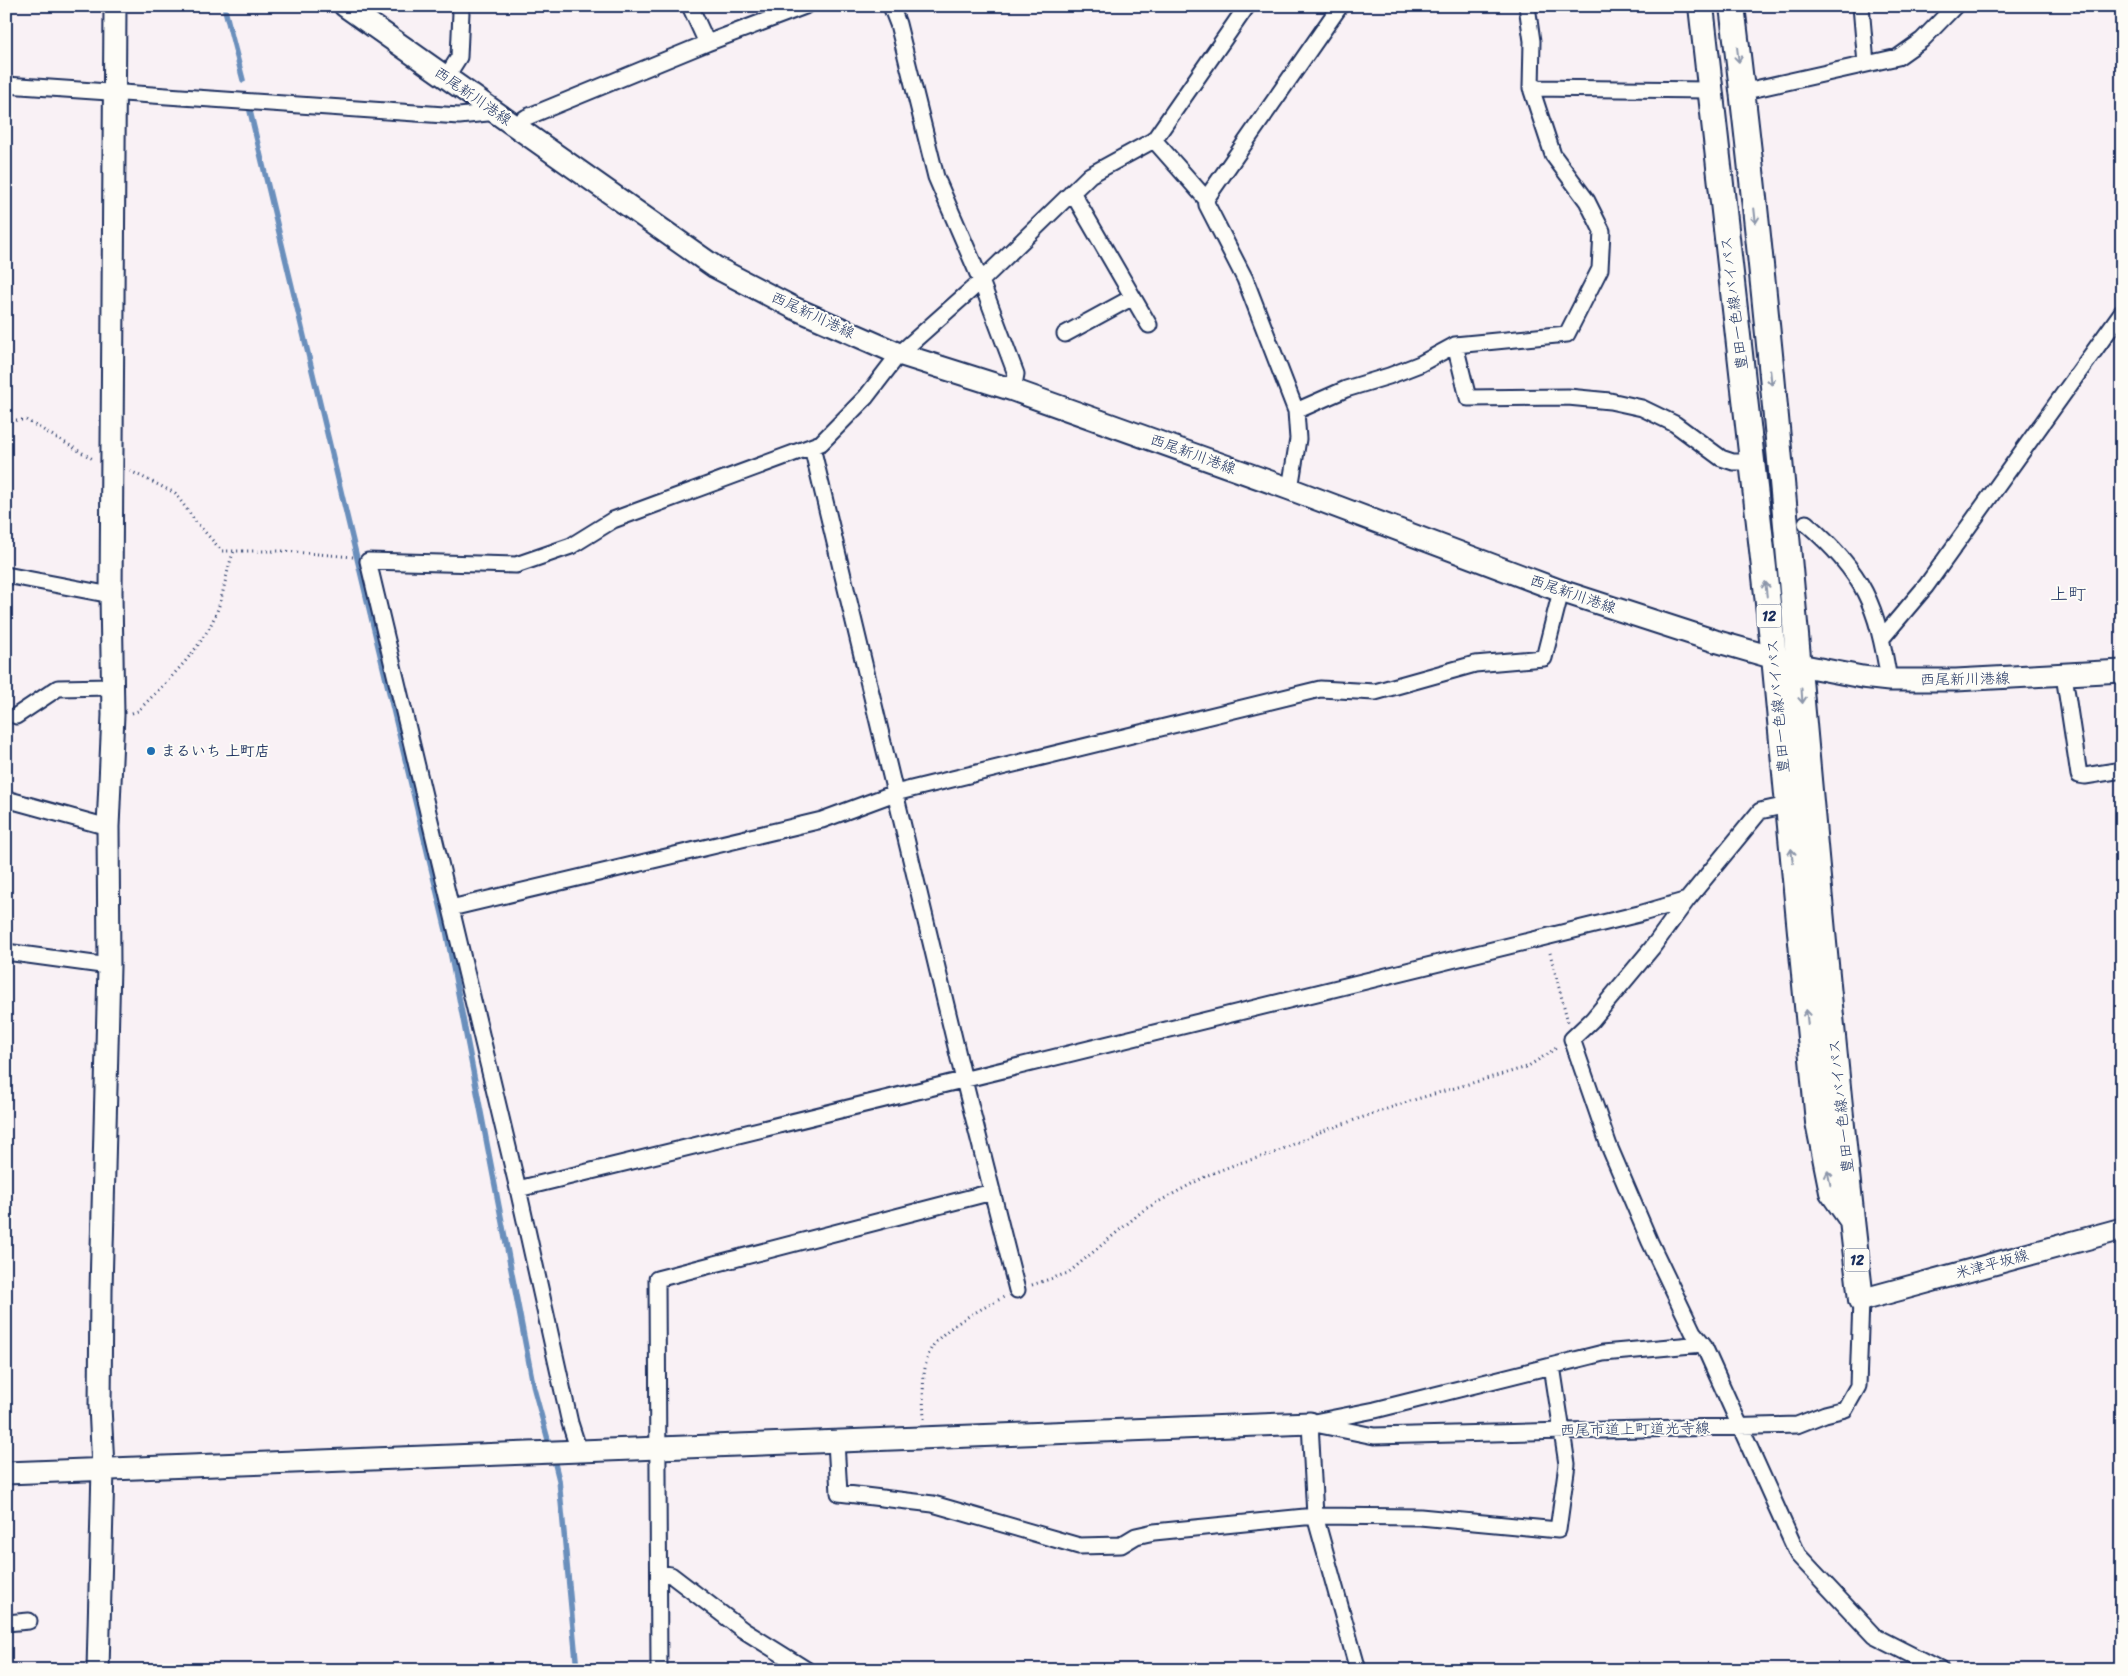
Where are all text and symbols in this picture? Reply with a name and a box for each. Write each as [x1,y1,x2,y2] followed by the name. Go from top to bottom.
[1733,46,1743,62] one-way arrow
[429,60,517,132] street label: 西尾新川港線
[1750,208,1760,224] one-way arrow
[1713,235,1755,371] street label: 豊田一色線バイパス
[767,284,859,346] street label: 西尾新川港線
[1766,370,1776,386] one-way arrow
[1146,426,1240,482] street label: 西尾新川港線
[1526,567,1620,621] street label: 西尾新川港線
[2050,578,2086,610] district label: 上町
[1761,582,1771,598] one-way arrow
[1756,604,1782,628] road number: 12
[1759,638,1797,774] street label: 豊田一色線バイパス
[1920,665,2010,693] street label: 西尾新川港線
[1797,688,1806,704] one-way arrow
[161,738,270,764] place label: まるいち 上町店
[145,745,157,757] marker: まるいち 上町店
[1787,848,1797,864] one-way arrow
[1803,1010,1812,1026] one-way arrow
[1821,1038,1861,1174] street label: 豊田一色線バイパス
[1824,1171,1833,1187] one-way arrow
[1952,1242,2032,1286] street label: 米津平坂線
[1844,1248,1870,1272] road number: 12
[1560,1415,1710,1443] street label: 西尾市道上町道光寺線

